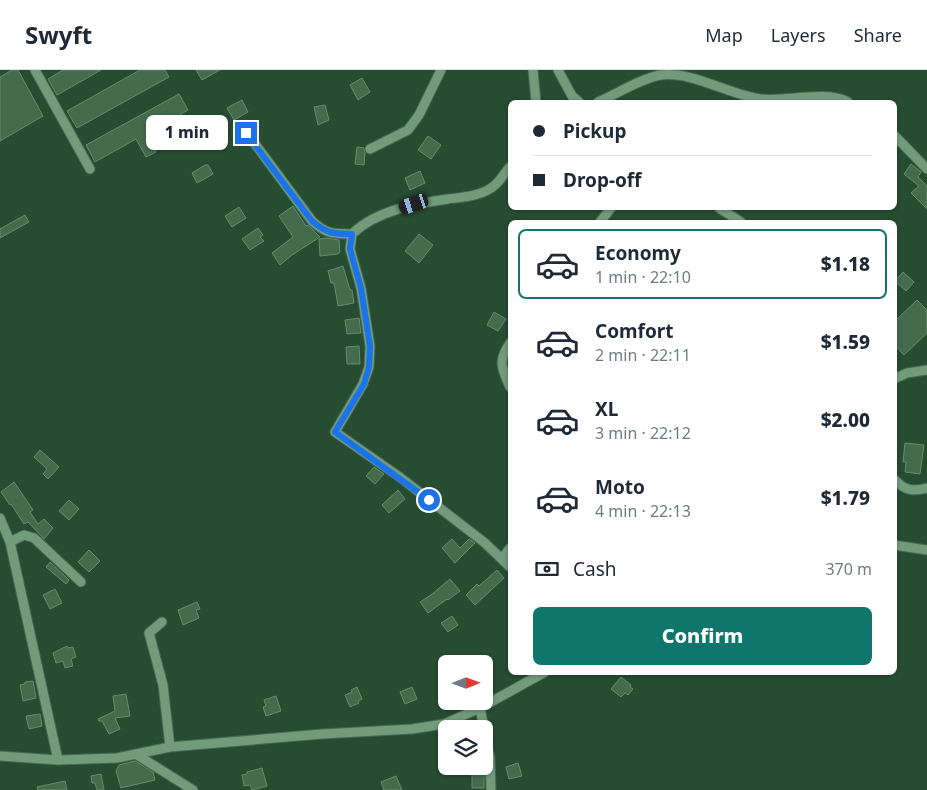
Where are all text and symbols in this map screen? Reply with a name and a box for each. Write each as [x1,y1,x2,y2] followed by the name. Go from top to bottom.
[25,18,92,51] text: Swyft
[705,23,743,47] text: Map
[771,23,826,47] text: Layers
[854,23,902,47] text: Share
[146,116,228,150] callout: 1 min
[563,118,626,144] text: Pickup
[165,121,209,143] text: 1 min
[235,122,257,144] route end
[563,167,642,193] text: Drop-off
[397,192,430,216] car
[595,240,681,266] text: Economy
[535,242,580,287] icon: car
[821,251,870,277] text: $1.18
[595,266,691,288] text: 1 min · 22:10
[595,318,674,344] text: Comfort
[535,320,580,365] icon: car
[821,329,870,355] text: $1.59
[595,344,691,366] text: 2 min · 22:11
[595,396,618,422] text: XL
[535,398,580,443] icon: car
[821,407,870,433] text: $2.00
[595,422,691,444] text: 3 min · 22:12
[595,474,645,500] text: Moto
[535,476,580,521] icon: car
[821,485,870,511] text: $1.79
[418,489,440,511] route start
[595,500,691,522] text: 4 min · 22:13
[533,555,561,583] icon: cash
[573,556,617,582] text: Cash
[825,558,872,580] text: 370 m
[533,607,872,665] button: Confirm
[438,655,492,710] north arrow
[438,655,493,775] map controls
[438,720,493,775] button: layers

